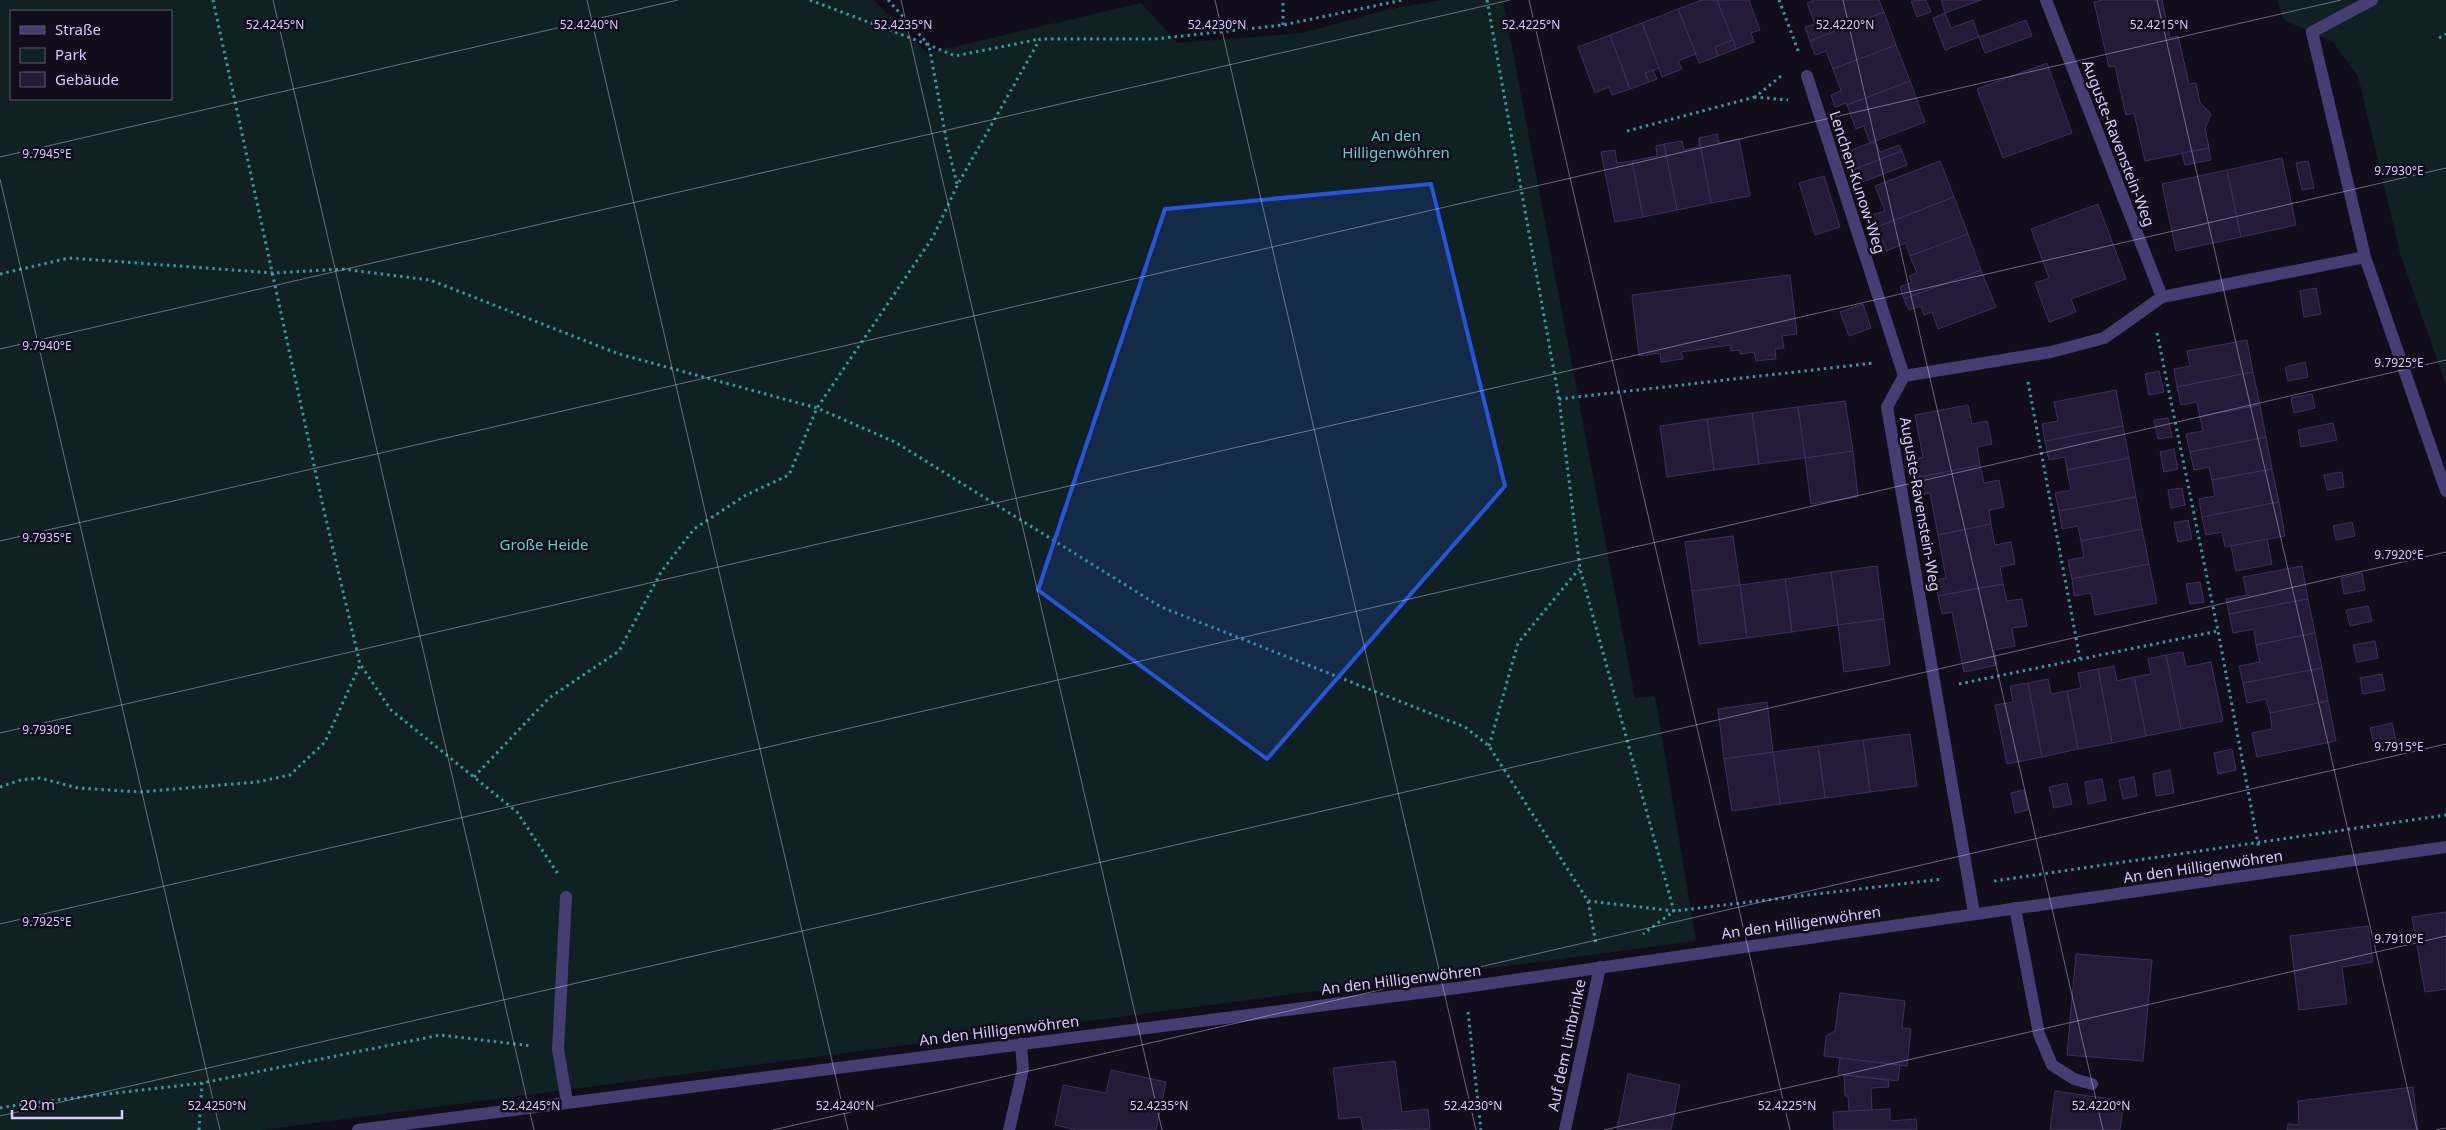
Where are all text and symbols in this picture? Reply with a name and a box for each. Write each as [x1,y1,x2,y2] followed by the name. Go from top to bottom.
[10,10,172,100] legend
[246,16,304,33] text: 52.4245°N
[560,16,618,33] text: 52.4240°N
[874,16,932,33] text: 52.4235°N
[1188,16,1246,33] text: 52.4230°N
[1502,16,1560,33] text: 52.4225°N
[1816,16,1874,33] text: 52.4220°N
[2130,16,2188,33] text: 52.4215°N
[55,19,101,39] text: Straße
[55,44,87,64] text: Park
[2078,57,2160,229] street label: Auguste-Ravenstein-Weg
[55,69,119,89] text: Gebäude
[1825,108,1891,256] street label: Lenchen-Kunow-Weg
[1342,125,1450,162] park label: An den Hilligenwöhren
[22,145,72,162] text: 9.7945°E
[2374,162,2424,179] text: 9.7930°E
[22,337,72,354] text: 9.7940°E
[2374,354,2424,371] text: 9.7925°E
[1896,415,1946,593] street label: Auguste-Ravenstein-Weg
[22,529,72,546] text: 9.7935°E
[500,534,588,554] park label: Große Heide
[2374,546,2424,563] text: 9.7920°E
[22,721,72,738] text: 9.7930°E
[2374,738,2424,755] text: 9.7915°E
[2122,845,2284,887] street label: An den Hilligenwöhren
[1720,901,1882,943] street label: An den Hilligenwöhren
[22,913,72,930] text: 9.7925°E
[2374,930,2424,947] text: 9.7910°E
[1320,959,1482,999] street label: An den Hilligenwöhren
[1542,977,1590,1113] street label: Auf dem Limbrinke
[918,1010,1080,1050] street label: An den Hilligenwöhren
[12,1088,122,1120] scale bar
[20,1094,55,1114] text: 20 m
[188,1097,246,1114] text: 52.4250°N
[502,1097,560,1114] text: 52.4245°N
[816,1097,874,1114] text: 52.4240°N
[1130,1097,1188,1114] text: 52.4235°N
[1444,1097,1502,1114] text: 52.4230°N
[1758,1097,1816,1114] text: 52.4225°N
[2072,1097,2130,1114] text: 52.4220°N

